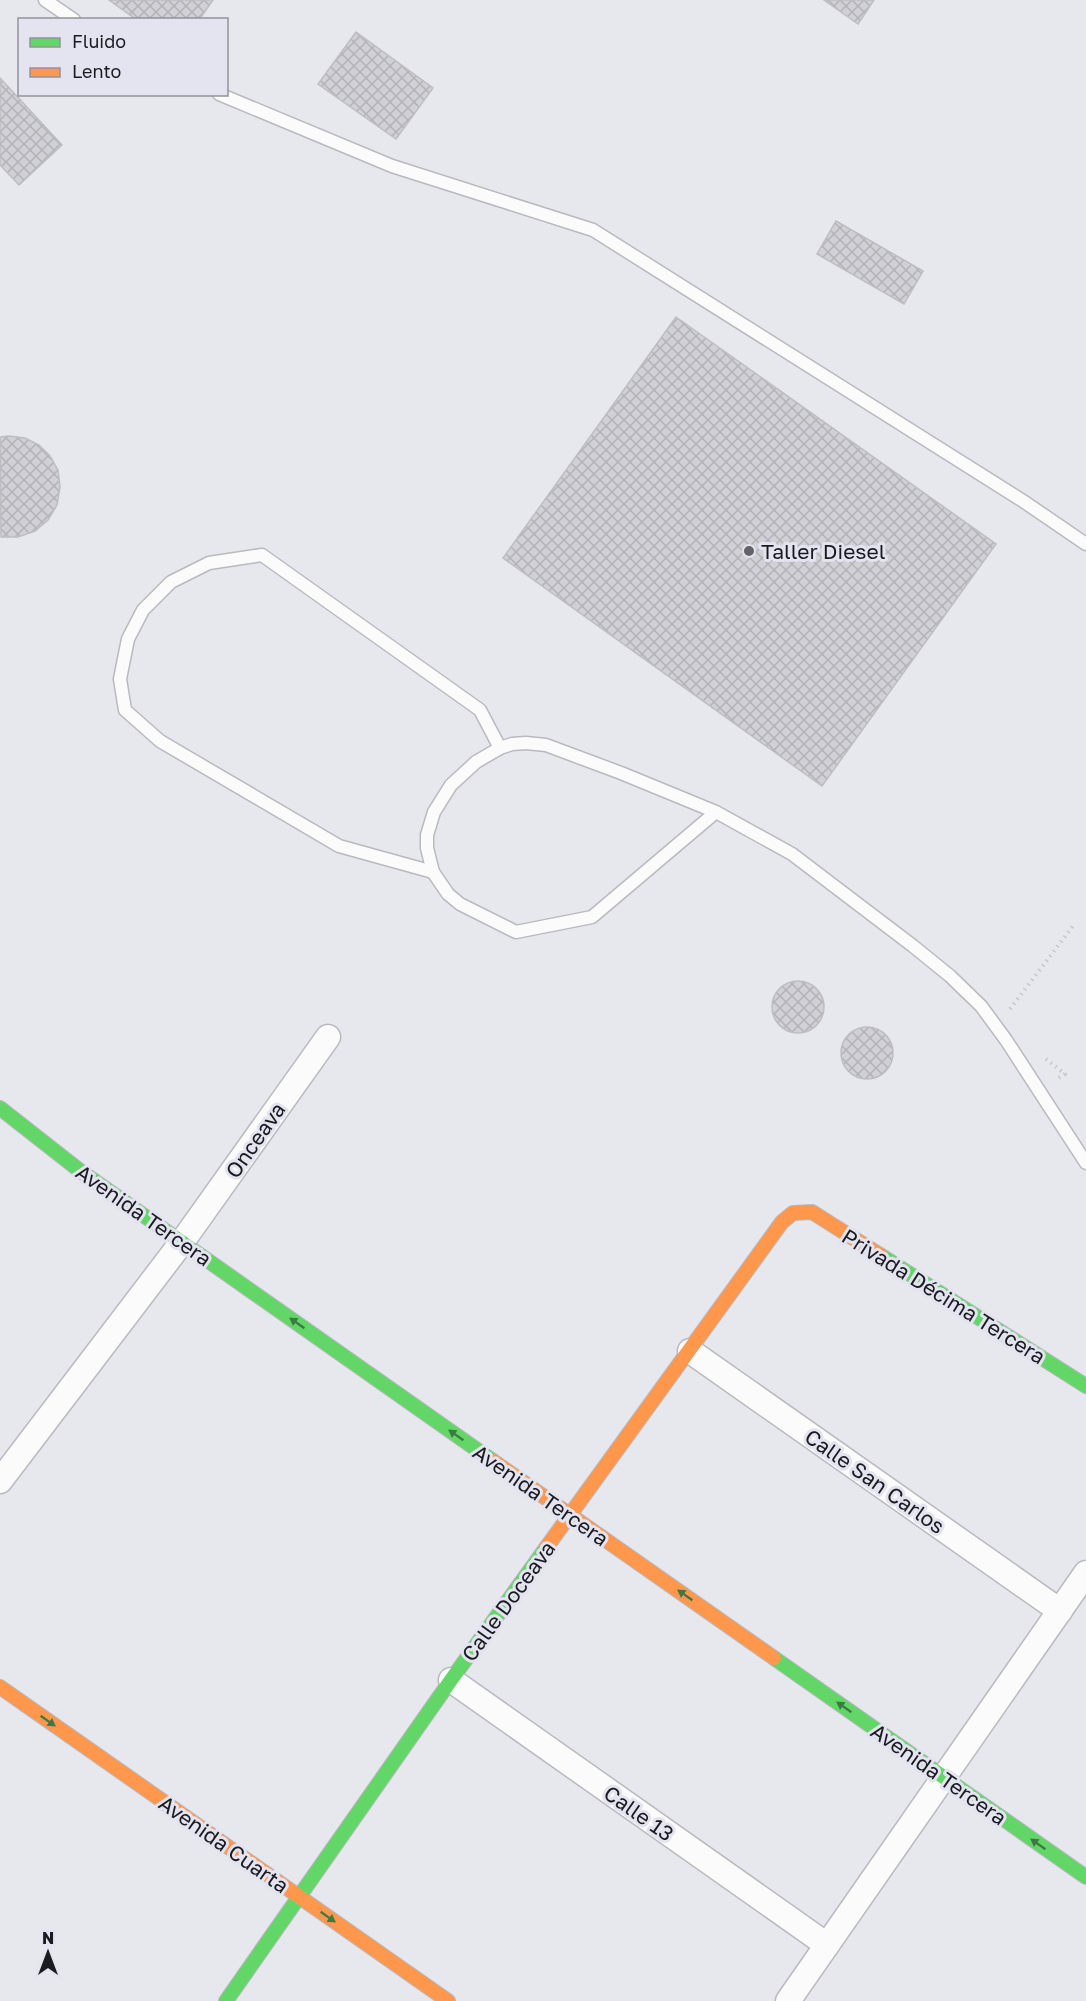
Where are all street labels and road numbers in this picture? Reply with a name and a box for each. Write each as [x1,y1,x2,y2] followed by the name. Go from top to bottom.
[220,1097,290,1183] street label: Onceava
[71,1159,217,1271] street label: Avenida Tercera
[837,1223,1051,1369] street label: Privada Décima Tercera
[800,1423,950,1539] street label: Calle San Carlos
[468,1439,614,1551] street label: Avenida Tercera
[456,1536,560,1666] street label: Calle Doceava
[866,1718,1012,1830] street label: Avenida Tercera
[599,1780,679,1846] street label: Calle 13
[154,1790,294,1898] street label: Avenida Cuarta

